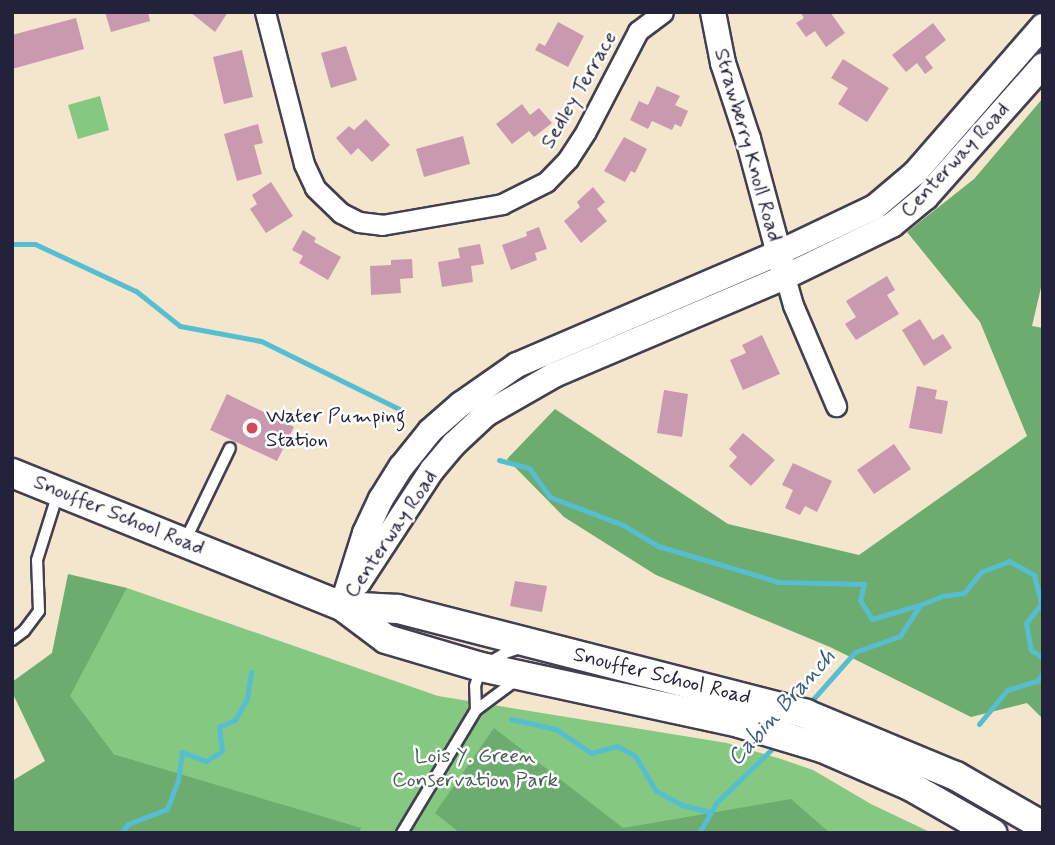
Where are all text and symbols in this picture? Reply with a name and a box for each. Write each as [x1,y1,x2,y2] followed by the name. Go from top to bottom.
[536,28,622,152] street label: Sedley Terrace
[708,45,788,245] street label: Strawberry Knoll Road
[895,97,1015,223] street label: Centerway Road
[266,403,404,453] place label: Water Pumping Station
[244,420,260,436] marker: Water Pumping Station
[339,465,443,603] street label: Centerway Road
[30,469,208,561] street label: Snouffer School Road
[571,642,753,710] street label: Snouffer School Road
[722,644,842,772] water label: Cabin Branch
[393,743,557,793] park label: Lois Y. Green Conservation Park

